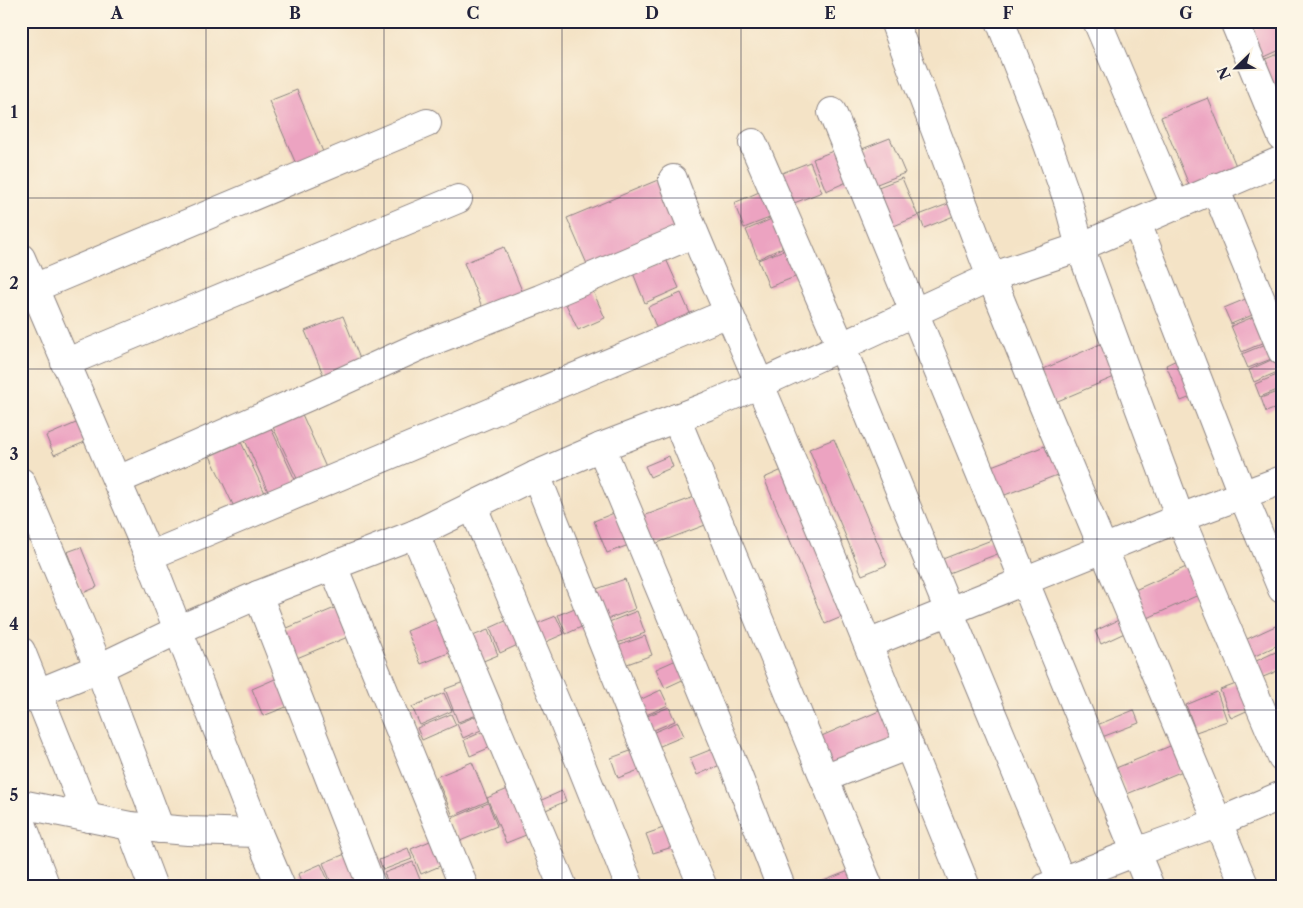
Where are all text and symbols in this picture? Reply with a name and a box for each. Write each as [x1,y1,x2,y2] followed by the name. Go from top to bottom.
[110,3,124,23] text: A
[289,3,301,23] text: B
[467,3,479,23] text: C
[645,3,659,23] text: D
[824,3,836,23] text: E
[1003,3,1014,23] text: F
[1179,3,1193,23] text: G
[1210,42,1260,92] north arrow
[1213,64,1235,82] text: N
[10,102,18,122] text: 1
[9,273,19,293] text: 2
[9,444,19,464] text: 3
[9,614,19,634] text: 4
[10,785,19,805] text: 5

